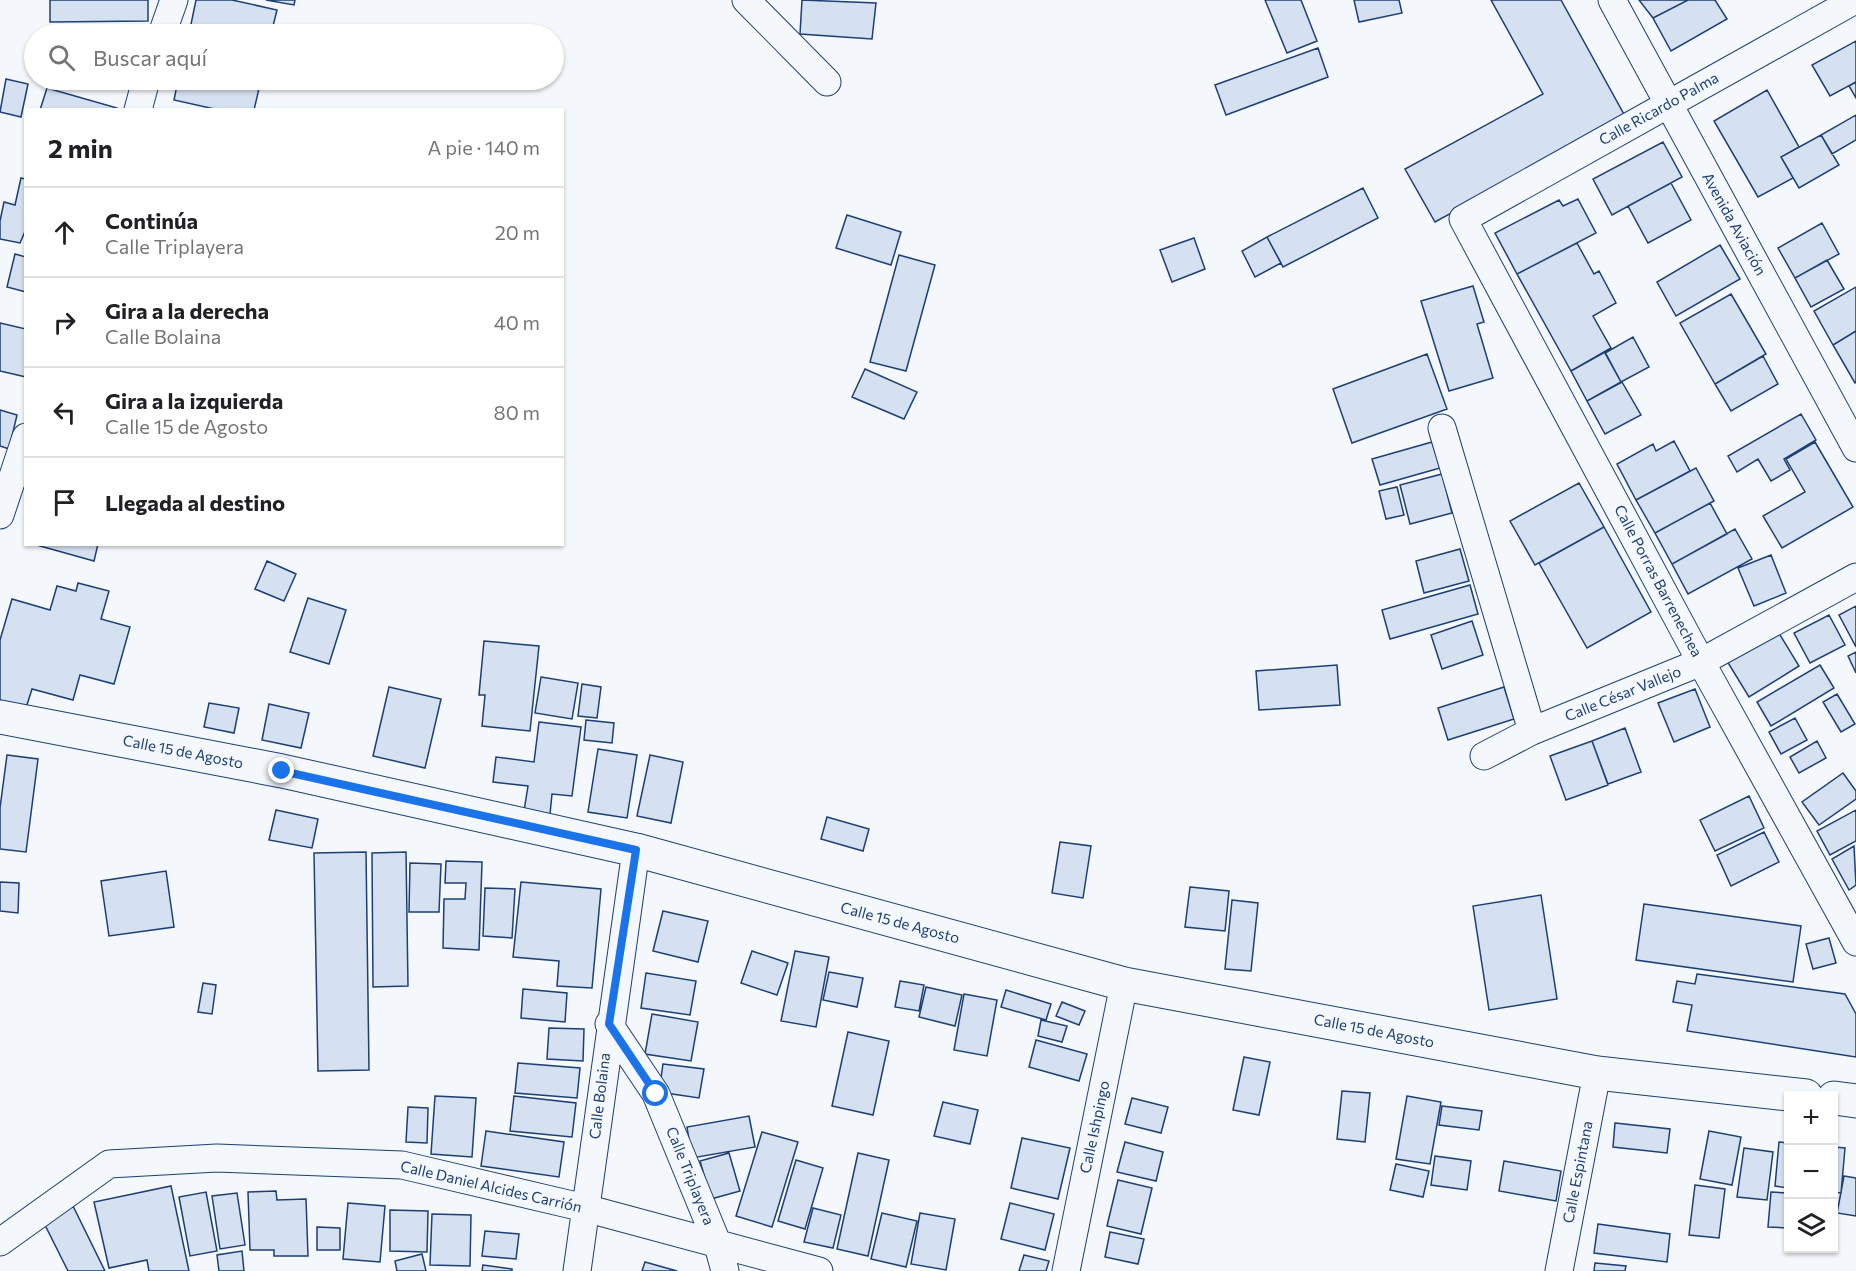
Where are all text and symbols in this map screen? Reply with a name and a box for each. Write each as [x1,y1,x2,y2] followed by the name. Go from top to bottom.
[24,24,564,90] search box
[45,41,78,74] icon: search
[93,44,207,71] text: Buscar aquí
[1596,68,1721,148] street label: Calle Ricardo Palma
[48,132,113,163] text: 2 min
[428,135,540,159] text: A pie · 140 m
[1699,169,1771,278] street label: Avenida Aviación
[105,207,198,234] text: Continúa
[48,216,81,249] icon: ahead
[495,220,540,244] text: 20 m
[105,234,244,258] text: Calle Triplayera
[105,297,269,324] text: Gira a la derecha
[48,306,81,339] icon: right
[494,310,540,334] text: 40 m
[105,324,221,348] text: Calle Bolaina
[105,387,283,414] text: Gira a la izquierda
[48,396,81,429] icon: left
[494,400,540,424] text: 80 m
[105,414,268,438] text: Calle 15 de Agosto
[48,486,81,519] icon: arrive
[105,489,285,516] text: Llegada al destino
[1611,501,1707,660] street label: Calle Porras Barrenechea
[1562,662,1683,725] street label: Calle César Vallejo
[121,730,245,772] street label: Calle 15 de Agosto
[268,757,294,783] route end
[839,897,962,947] street label: Calle 15 de Agosto
[1312,1009,1436,1051] street label: Calle 15 de Agosto
[585,1052,613,1140] street label: Calle Bolaina
[1075,1079,1113,1175] street label: Calle Ishpingo
[642,1080,668,1106] route start
[1784,1091,1838,1253] map controls
[1784,1091,1838,1145] button: +
[1558,1119,1596,1225] street label: Calle Espintana
[663,1124,719,1227] street label: Calle Triplayera
[1784,1145,1838,1199] button: −
[399,1156,584,1216] street label: Calle Daniel Alcides Carrión
[1784,1199,1838,1253] button: layers

